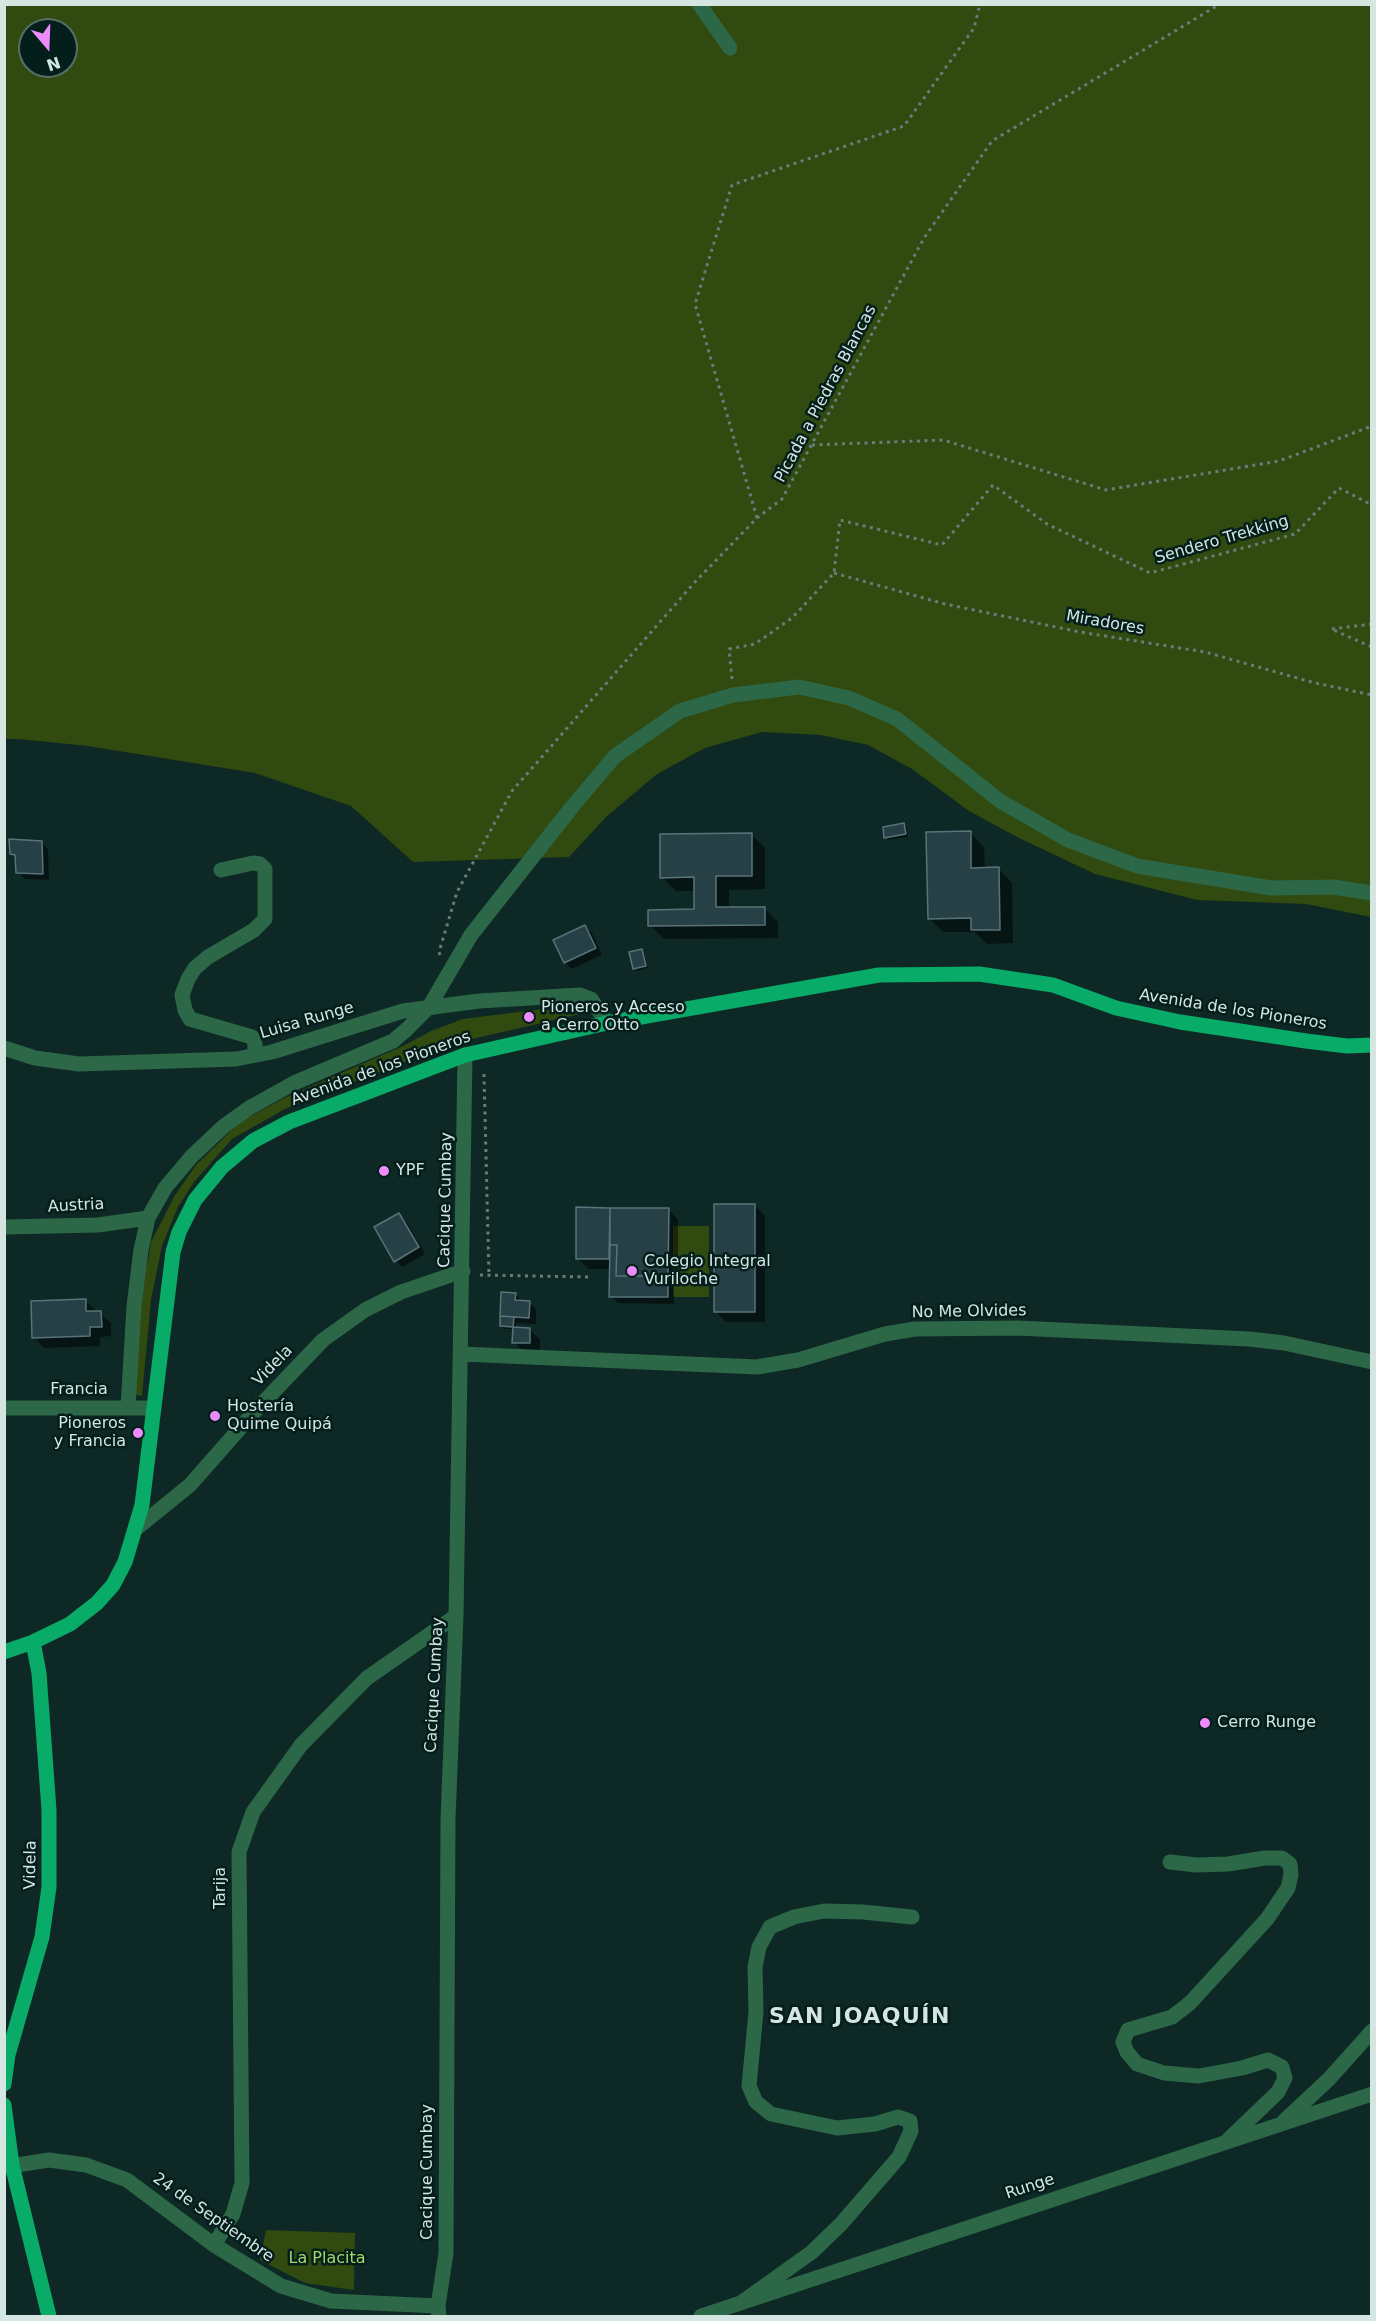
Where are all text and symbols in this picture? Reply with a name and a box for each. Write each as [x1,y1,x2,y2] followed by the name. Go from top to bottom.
[18,18,78,78] north arrow
[44,52,63,75] text: N
[771,302,881,486] street label: Picada a Piedras Blancas
[1153,512,1291,568] street label: Sendero Trekking
[1064,607,1146,639] street label: Miradores
[1138,986,1328,1034] street label: Avenida de los Pioneros
[258,998,356,1044] street label: Luisa Runge
[541,998,685,1036] place label: Pioneros y Acceso a Cerro Otto
[522,1010,536,1024] marker: Pioneros y Acceso a Cerro Otto
[289,1028,473,1110] street label: Avenida de los Pioneros
[435,1132,457,1268] street label: Cacique Cumbay
[396,1161,425,1181] place label: YPF
[377,1164,391,1178] marker: YPF
[47,1195,105,1217] street label: Austria
[644,1252,771,1290] place label: Colegio Integral Vuriloche
[625,1264,639,1278] marker: Colegio Integral Vuriloche
[911,1301,1027,1323] street label: No Me Olvides
[249,1342,297,1390] street label: Videla
[50,1380,108,1400] street label: Francia
[227,1397,332,1435] place label: Hostería Quime Quipá
[208,1409,222,1423] marker: Hostería Quime Quipá
[54,1414,126,1452] place label: Pioneros y Francia
[131,1426,145,1440] marker: Pioneros y Francia
[422,1617,448,1753] street label: Cacique Cumbay
[1217,1713,1316,1733] place label: Cerro Runge
[1198,1716,1212,1730] marker: Cerro Runge
[21,1840,41,1890] street label: Videla
[211,1867,231,1909] street label: Tarija
[769,2004,951,2030] district label: SAN JOAQUÍN
[418,2104,438,2240] street label: Cacique Cumbay
[149,2169,277,2267] street label: 24 de Septiembre
[1003,2170,1057,2204] street label: Runge
[288,2249,366,2269] park label: La Placita

